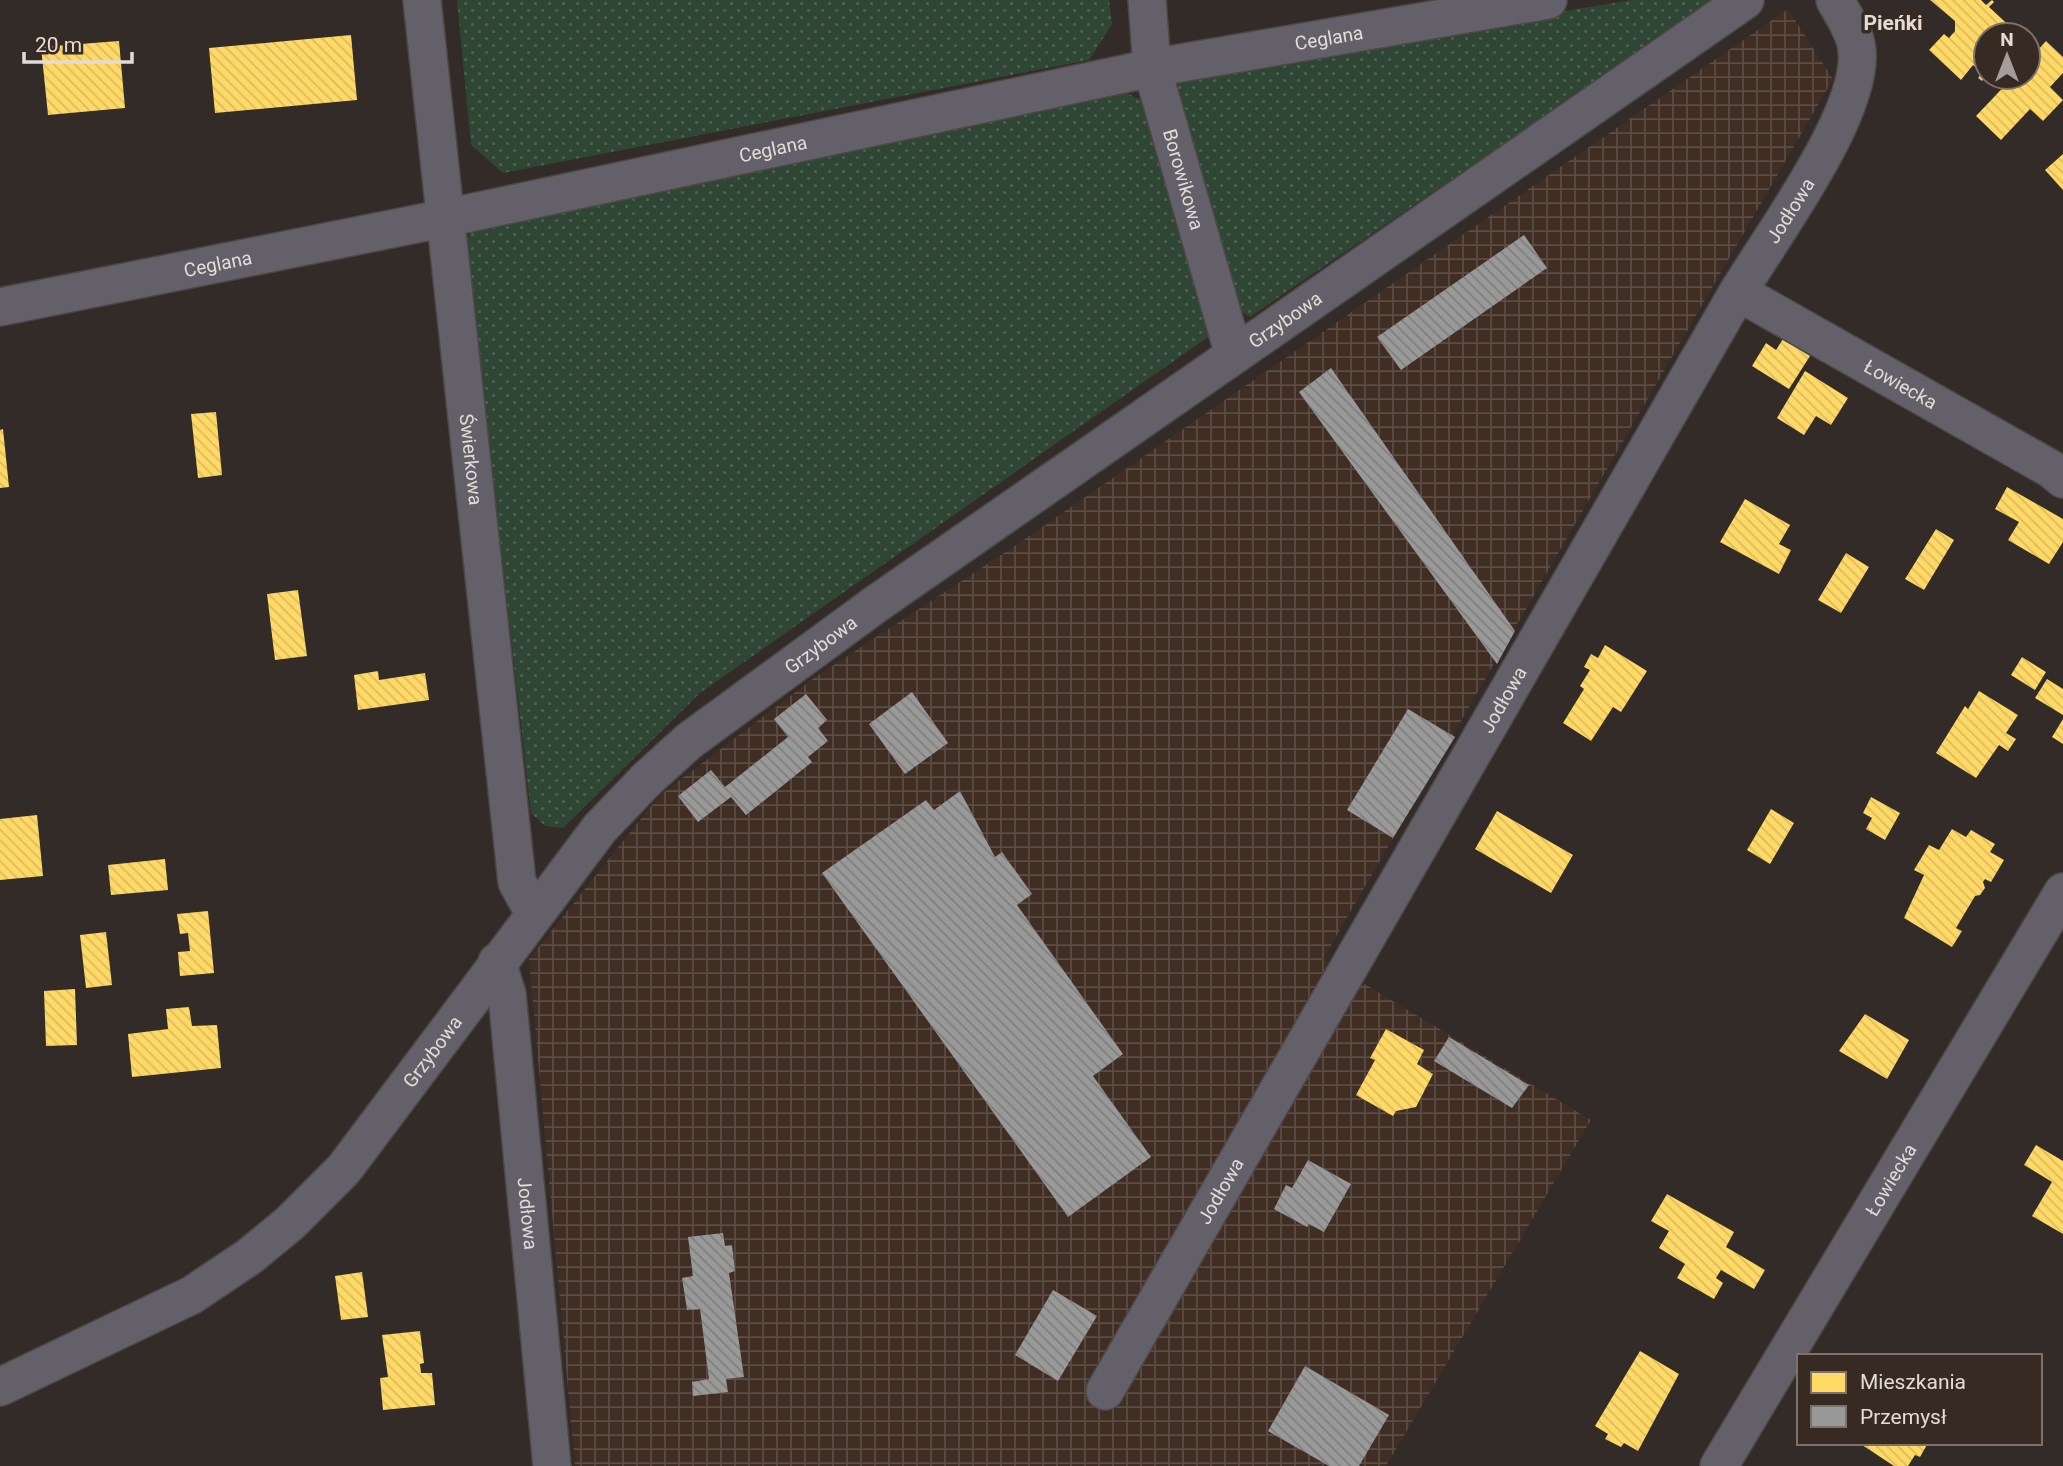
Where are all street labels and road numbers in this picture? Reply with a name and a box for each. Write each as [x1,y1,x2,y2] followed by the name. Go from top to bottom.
[1293,20,1365,55] street label: Ceglana
[1158,126,1209,232] street label: Borowikowa
[737,130,809,167] street label: Ceglana
[1761,174,1819,247] street label: Jodłowa
[182,246,254,282] street label: Ceglana
[1244,286,1326,353] street label: Grzybowa
[1860,354,1941,414] street label: Łowiecka
[455,412,488,506] street label: Świerkowa
[780,611,861,679] street label: Grzybowa
[1475,662,1531,737] street label: Jodłowa
[398,1011,467,1092] street label: Grzybowa
[1860,1139,1921,1220] street label: Łowiecka
[1192,1154,1248,1228] street label: Jodłowa
[513,1176,543,1251] street label: Jodłowa

